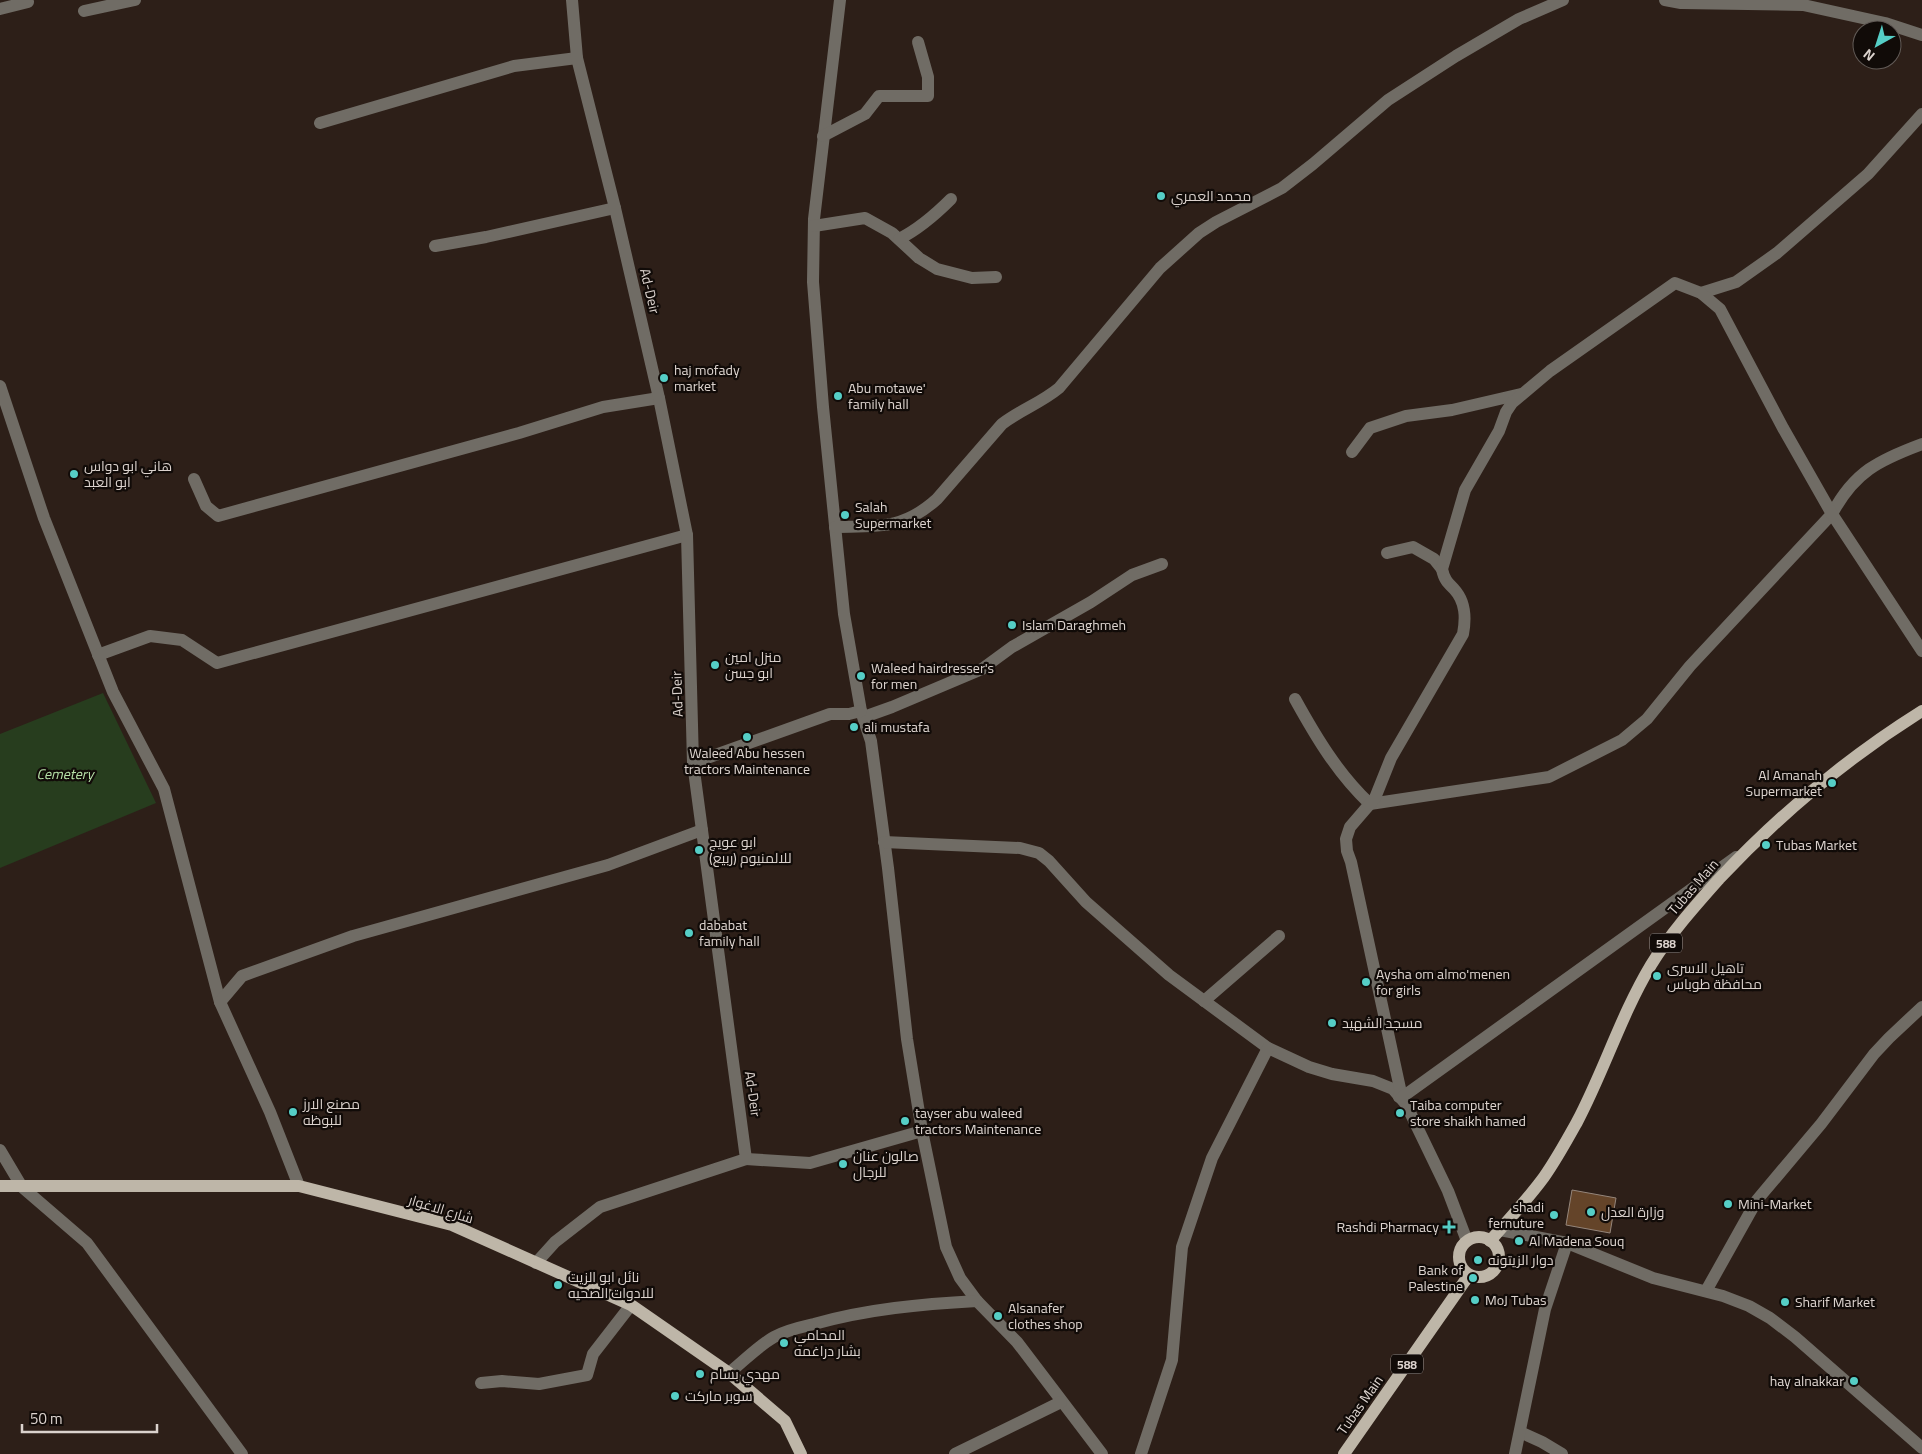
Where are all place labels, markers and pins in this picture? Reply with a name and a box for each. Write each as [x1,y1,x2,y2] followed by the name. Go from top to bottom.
[1171,183,1251,209] place label: محمد العمري
[1155,190,1167,202] marker: محمد العمري
[674,357,740,399] place label: haj mofady market
[658,372,670,384] marker: haj mofady market
[848,375,926,417] place label: Abu motawe' family hall
[832,390,844,402] marker: Abu motawe' family hall
[84,453,172,495] place label: هاني ابو دواس ابو العبد
[68,468,80,480] marker: هاني ابو دواس ابو العبد
[855,494,931,536] place label: Salah Supermarket
[839,509,851,521] marker: Salah Supermarket
[1022,612,1126,638] place label: Islam Daraghmeh
[1006,619,1018,631] marker: Islam Daraghmeh
[725,644,781,686] place label: منزل امين ابو حِسن
[871,655,994,697] place label: Waleed hairdresser's for men
[709,659,721,671] marker: منزل امين ابو حِسن
[855,670,867,682] marker: Waleed hairdresser's for men
[864,714,930,740] place label: ali mustafa
[848,721,860,733] marker: ali mustafa
[741,731,753,743] marker: Waleed Abu hessen tractors Maintenance
[684,740,810,782] place label: Waleed Abu hessen tractors Maintenance
[1746,762,1822,804] place label: Al Amanah Supermarket
[1826,777,1838,789] marker: Al Amanah Supermarket
[709,829,792,871] place label: ابو عويج للالمنيوم (ربيع)
[1776,832,1857,858] place label: Tubas Market
[1760,839,1772,851] marker: Tubas Market
[693,844,705,856] marker: ابو عويج للالمنيوم (ربيع)
[699,912,760,954] place label: dababat family hall
[683,927,695,939] marker: dababat family hall
[1667,955,1762,997] place label: تاهيل الاسرى محافظة طوباس
[1376,961,1510,1003] place label: Aysha om almo'menen for girls
[1651,970,1663,982] marker: تاهيل الاسرى محافظة طوباس
[1360,976,1372,988] marker: Aysha om almo'menen for girls
[1342,1010,1423,1036] place label: مسجد الشهيد
[1326,1017,1338,1029] marker: مسجد الشهيد
[302,1091,360,1133] place label: مصنع الارز للبوظه
[1410,1092,1526,1134] place label: Taiba computer store shaikh hamed
[915,1100,1041,1142] place label: tayser abu waleed tractors Maintenance
[287,1106,299,1118] marker: مصنع الارز للبوظه
[1394,1107,1406,1119] marker: Taiba computer store shaikh hamed
[899,1115,911,1127] marker: tayser abu waleed tractors Maintenance
[853,1143,919,1185] place label: صالون عنان للرجال
[837,1158,849,1170] marker: صالون عنان للرجال
[1738,1191,1812,1217] place label: Mini-Market
[1488,1194,1544,1236] place label: shadi fernuture
[1722,1198,1734,1210] marker: Mini-Market
[1601,1199,1664,1225] place label: وزارة العدل
[1585,1206,1597,1218] marker: وزارة العدل
[1548,1209,1560,1221] marker: shadi fernuture
[1336,1214,1439,1240] place label: Rashdi Pharmacy
[1443,1221,1455,1233] marker: Rashdi Pharmacy
[1529,1228,1624,1254] place label: Al Madena Souq
[1513,1235,1525,1247] marker: Al Madena Souq
[1488,1247,1554,1273] place label: دوار الزيتونه
[1472,1254,1484,1266] marker: دوار الزيتونه
[1408,1257,1463,1299] place label: Bank of Palestine
[568,1264,654,1306] place label: نائل ابو الزيت للادوات الصحيه
[1467,1272,1479,1284] marker: Bank of Palestine
[552,1279,564,1291] marker: نائل ابو الزيت للادوات الصحيه
[1485,1287,1547,1313] place label: MoJ Tubas
[1795,1289,1875,1315] place label: Sharif Market
[1469,1294,1481,1306] marker: MoJ Tubas
[1008,1295,1083,1337] place label: Alsanafer clothes shop
[1779,1296,1791,1308] marker: Sharif Market
[992,1310,1004,1322] marker: Alsanafer clothes shop
[794,1322,861,1364] place label: المحامي بشار دراغمه
[778,1337,790,1349] marker: المحامي بشار دراغمه
[710,1361,780,1387] place label: مهدي بسام
[694,1368,706,1380] marker: مهدي بسام
[1770,1368,1844,1394] place label: hay alnakkar
[1848,1375,1860,1387] marker: hay alnakkar
[685,1383,753,1409] place label: سوبر ماركت
[669,1390,681,1402] marker: سوبر ماركت

